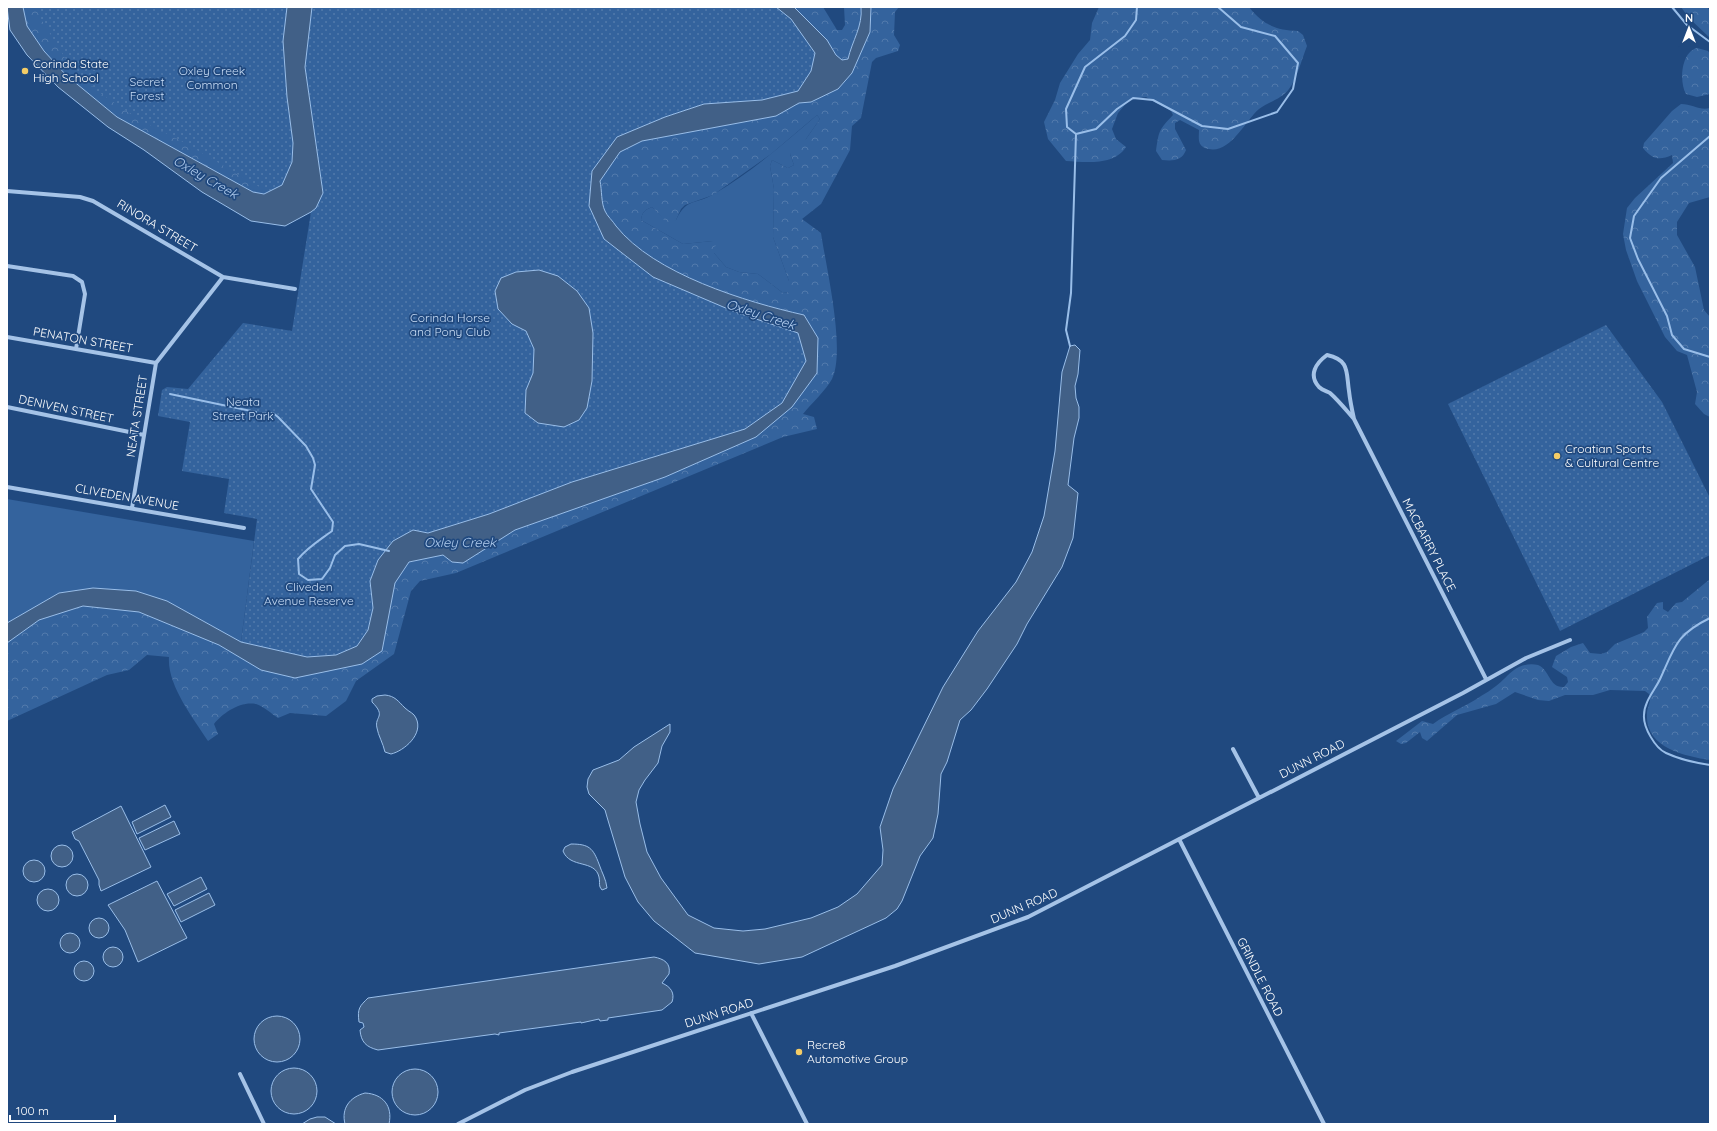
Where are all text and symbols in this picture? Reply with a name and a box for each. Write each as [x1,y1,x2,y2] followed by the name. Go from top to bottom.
[1669,8,1709,48] north arrow
[1685,11,1693,25] text: N
[33,56,109,85] place label: Corinda State High School
[179,63,245,92] park label: Oxley Creek Common
[20,66,30,76] marker: Corinda State High School
[130,74,164,103] park label: Secret Forest
[171,152,242,202] water label: Oxley Creek
[114,196,200,255] street label: RINORA STREET
[724,295,799,333] water label: Oxley Creek
[410,310,490,339] park label: Corinda Horse and Pony Club
[32,323,134,356] street label: PENATON STREET
[123,374,150,458] street label: NEATA STREET
[17,391,115,426] street label: DENIVEN STREET
[212,394,274,423] park label: Neata Street Park
[1565,441,1659,470] place label: Croatian Sports & Cultural Centre
[1552,451,1562,461] marker: Croatian Sports & Cultural Centre
[74,480,180,513] street label: CLIVEDEN AVENUE
[1399,496,1460,594] street label: MACBARRY PLACE
[424,534,497,550] water label: Oxley Creek
[264,579,354,608] park label: Cliveden Avenue Reserve
[1277,736,1347,781] street label: DUNN ROAD
[988,885,1060,926] street label: DUNN ROAD
[1234,935,1287,1019] street label: GRINDLE ROAD
[683,994,755,1031] street label: DUNN ROAD
[807,1037,908,1066] place label: Recre8 Automotive Group
[794,1047,804,1057] marker: Recre8 Automotive Group
[10,1097,115,1123] scale bar
[16,1103,49,1118] text: 100 m

